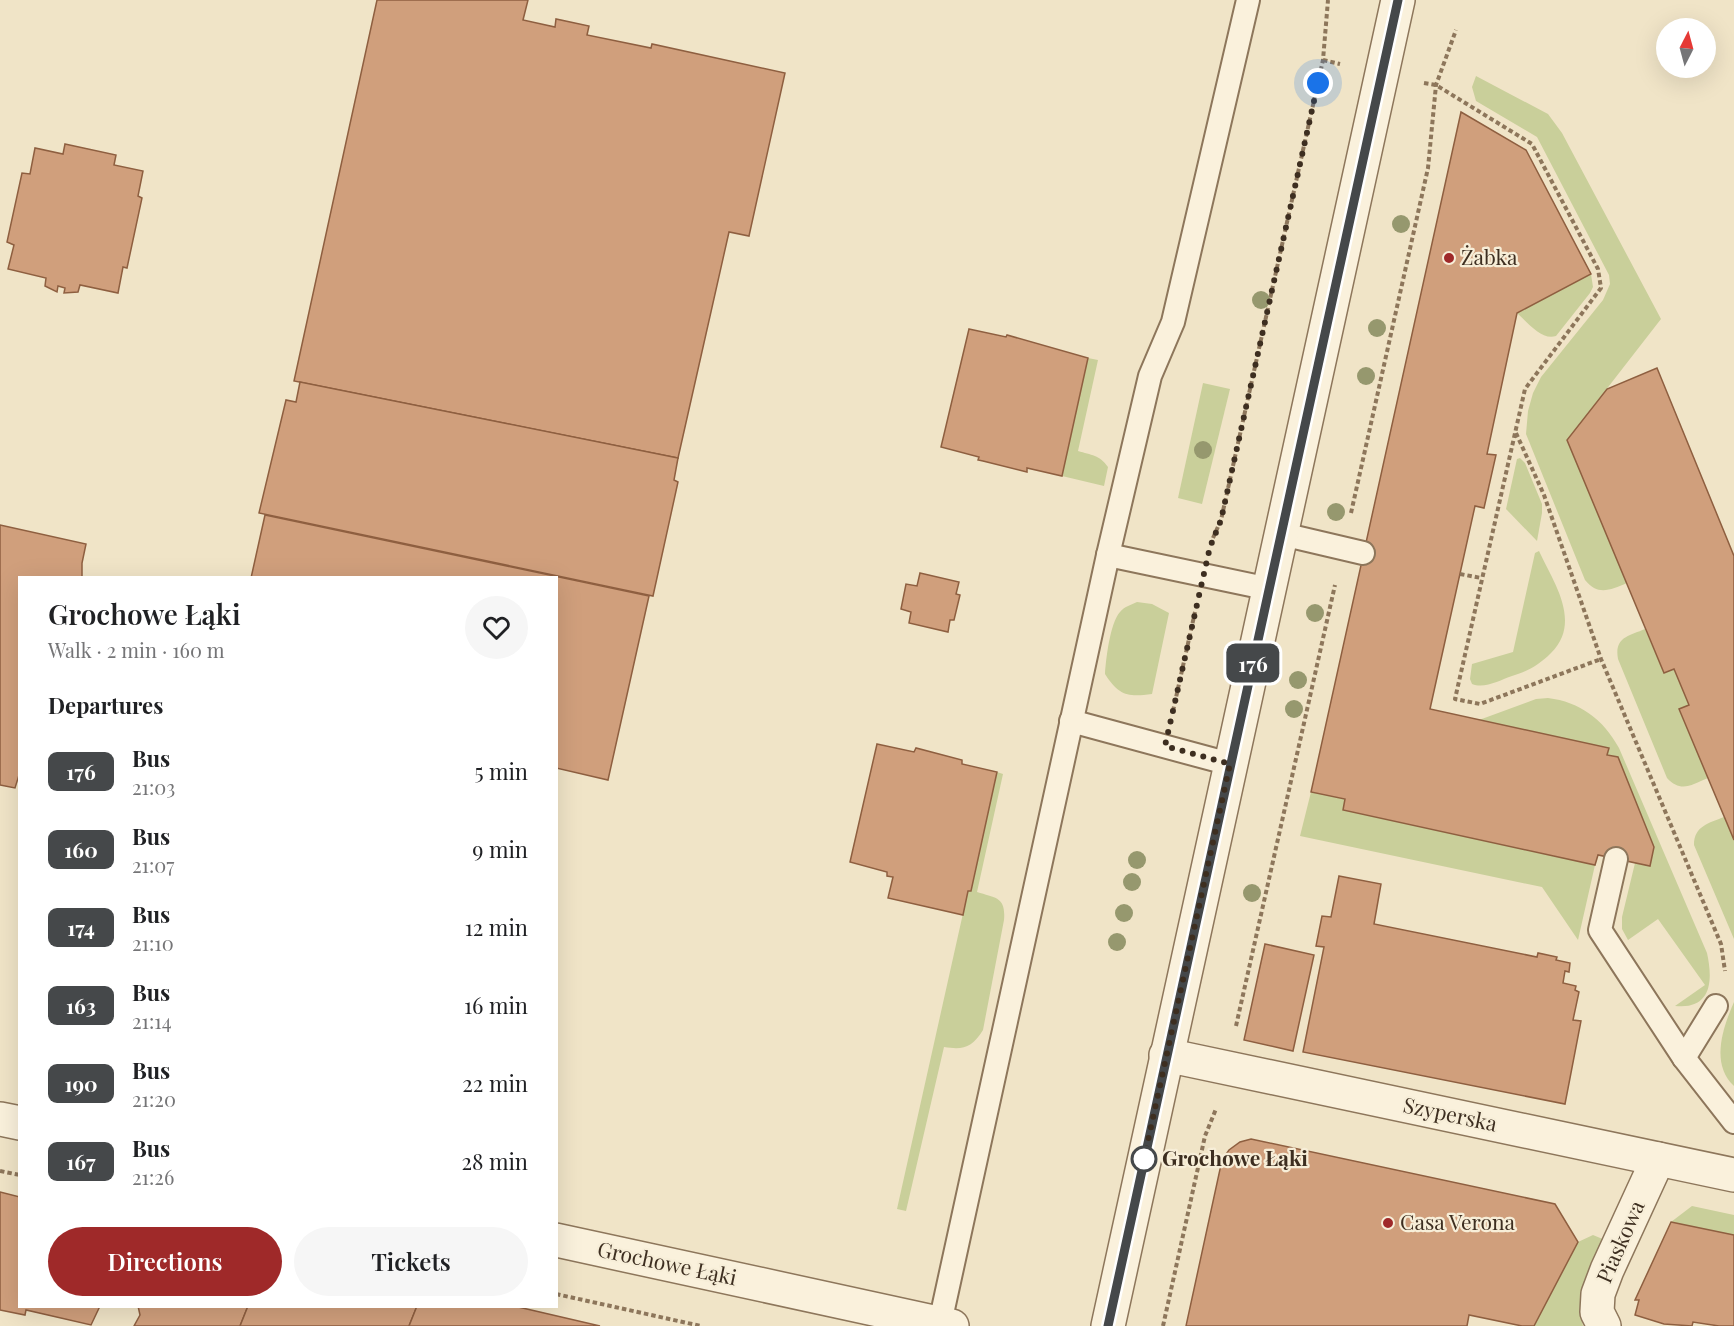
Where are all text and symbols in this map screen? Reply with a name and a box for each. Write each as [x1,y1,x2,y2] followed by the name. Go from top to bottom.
[1656,18,1716,78] north arrow
[1656,18,1716,78] map controls
[1303,68,1333,98] your location
[1461,242,1518,270] place label: Żabka
[1442,251,1456,265] marker: Żabka
[48,595,241,632] text: Grochowe Łąki
[465,596,528,659] button: heart
[48,636,225,663] text: Walk · 2 min · 160 m
[1218,644,1288,682] line badge: 176
[1238,649,1268,677] text: 176
[48,690,163,720] text: Departures
[132,743,170,773] text: Bus
[475,756,528,786] text: 5 min
[66,757,96,785] text: 176
[132,773,175,800] text: 21:03
[132,821,170,851] text: Bus
[472,834,528,864] text: 9 min
[64,835,98,863] text: 160
[132,851,174,878] text: 21:07
[132,899,170,929] text: Bus
[465,912,528,942] text: 12 min
[67,913,95,941] text: 174
[132,929,174,956] text: 21:10
[132,977,170,1007] text: Bus
[464,990,528,1020] text: 16 min
[66,991,96,1019] text: 163
[132,1007,172,1034] text: 21:14
[132,1055,170,1085] text: Bus
[462,1068,528,1098] text: 22 min
[64,1069,98,1097] text: 190
[132,1085,176,1112] text: 21:20
[1401,1089,1500,1137] street label: Szyperska
[132,1133,170,1163] text: Bus
[1162,1143,1308,1171] place label: Grochowe Łąki
[461,1146,528,1176] text: 28 min
[1131,1146,1157,1172] marker: Grochowe Łąki
[66,1147,96,1175] text: 167
[132,1163,174,1190] text: 21:26
[1589,1195,1650,1287] street label: Piaskowa
[1400,1207,1516,1235] place label: Casa Verona
[1381,1216,1395,1230] marker: Casa Verona
[48,1227,282,1296] button: Directions
[294,1227,528,1296] button: Tickets
[595,1234,740,1290] street label: Grochowe Łąki

